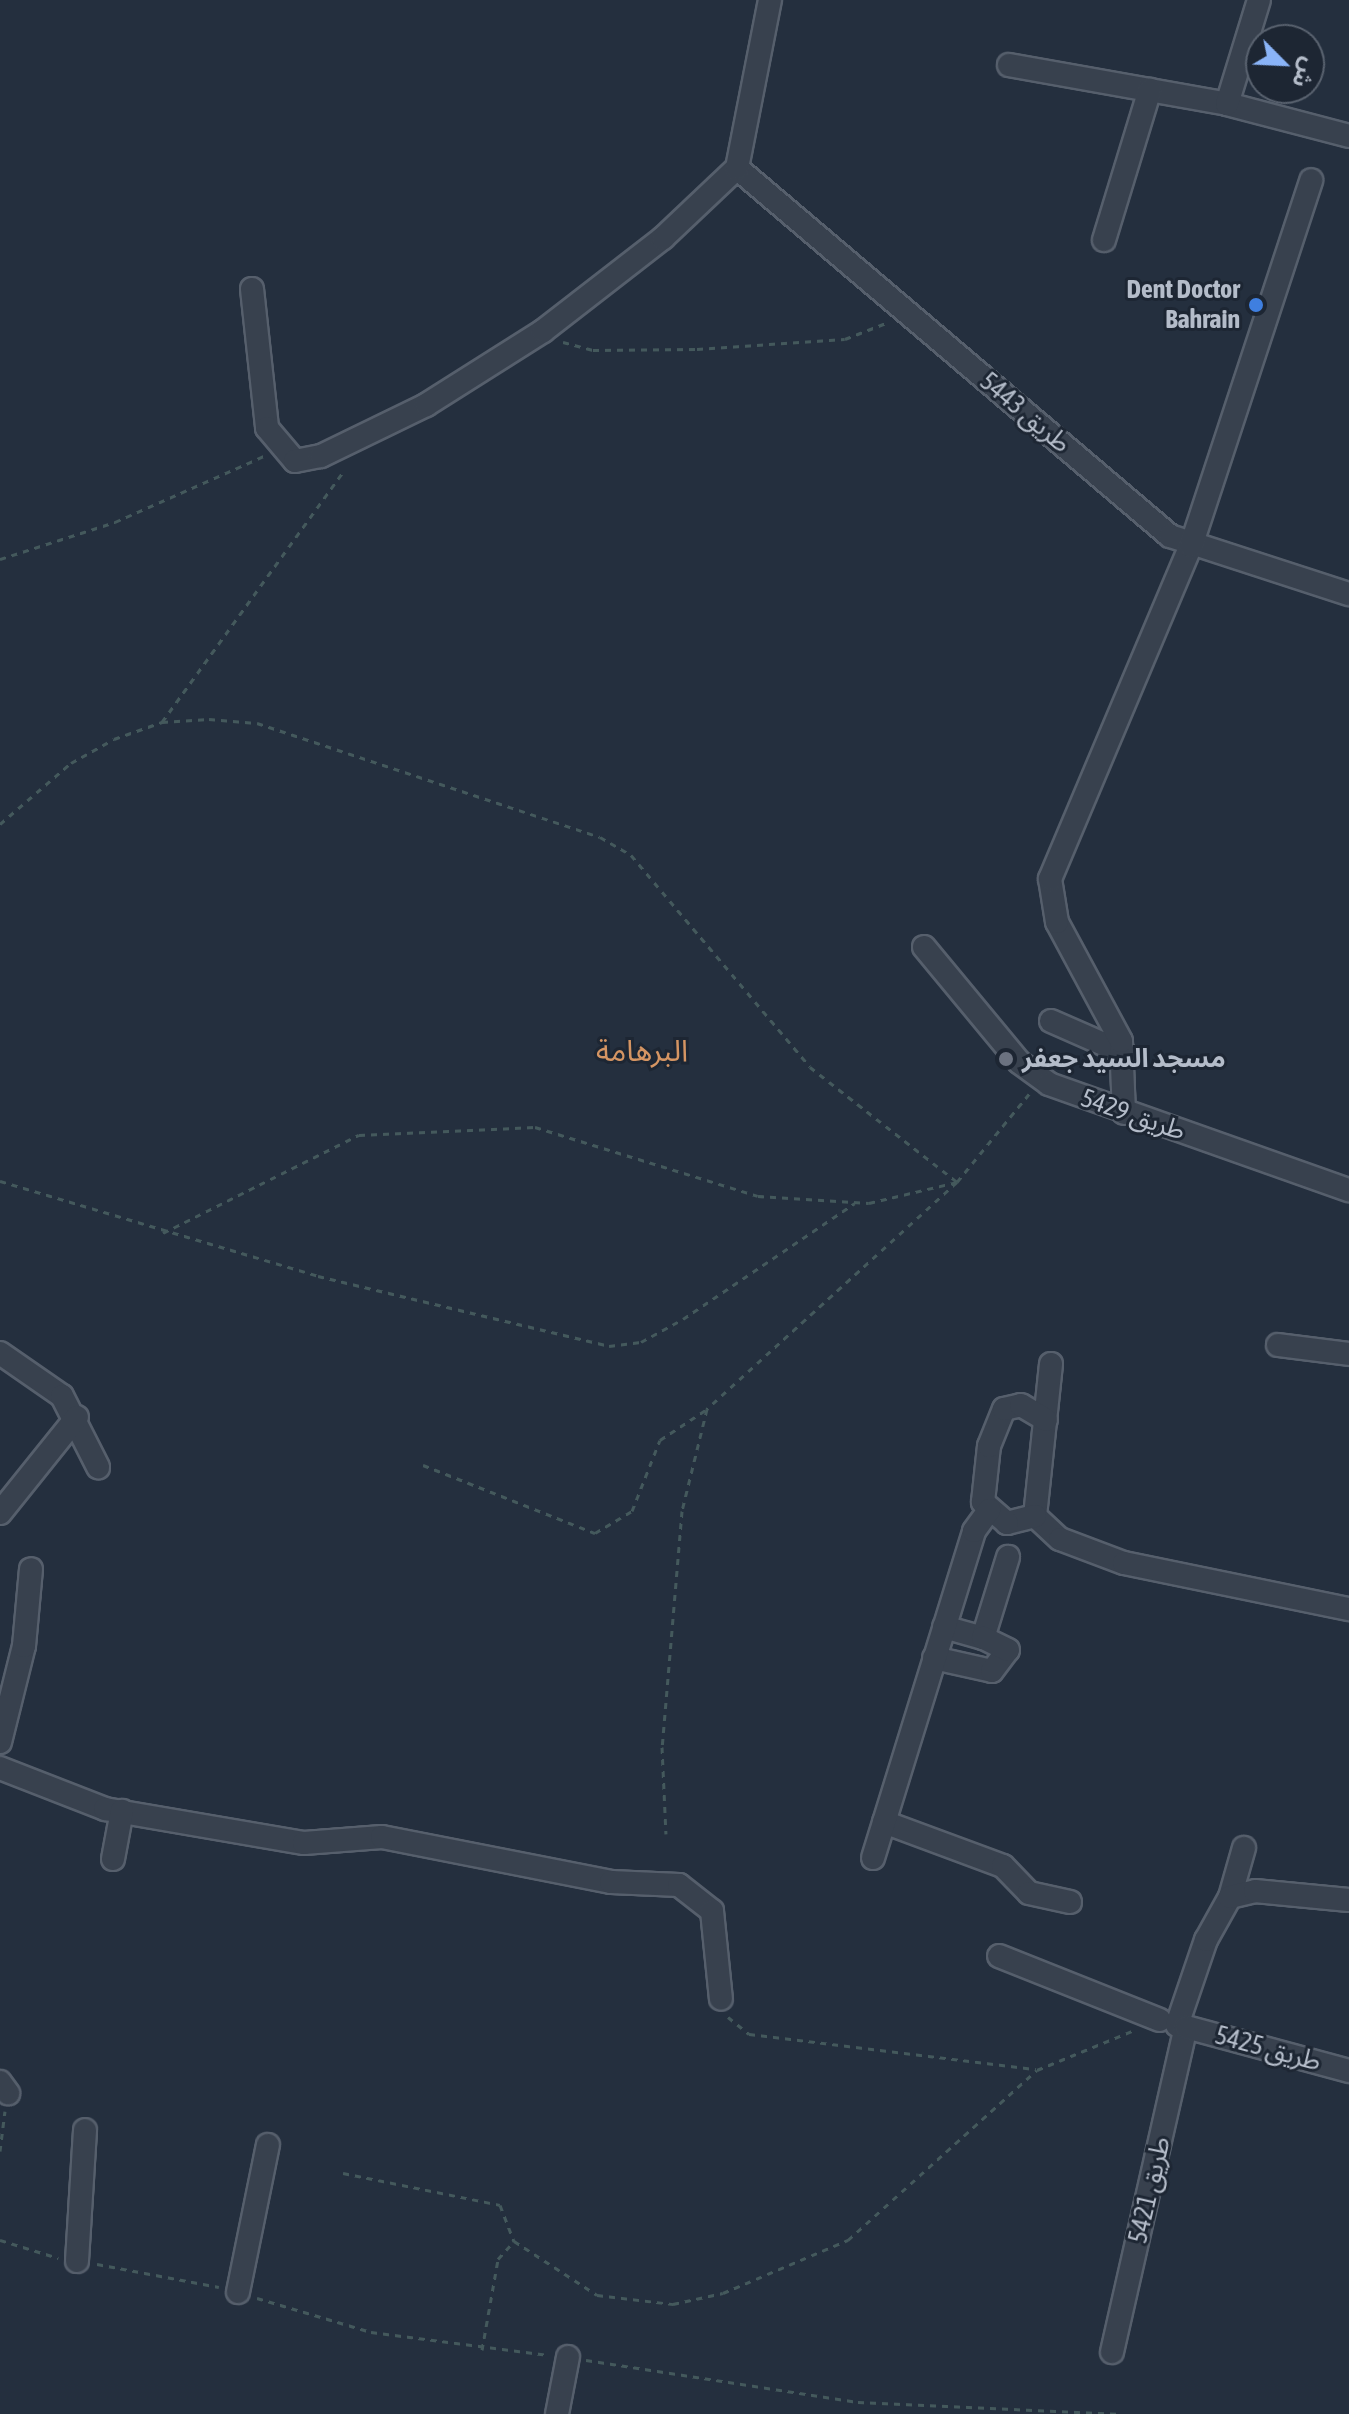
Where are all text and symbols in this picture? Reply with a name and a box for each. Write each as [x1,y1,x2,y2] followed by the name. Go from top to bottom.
[1245,24,1325,104] north arrow
[1287,54,1323,92] text: ش
[1126,274,1240,336] place label: Dent Doctor Bahrain
[1247,296,1265,314] marker: Dent Doctor Bahrain
[973,366,1077,460] street label: طريق 5443
[596,1032,688,1068] district label: البرهامة
[1022,1043,1226,1075] place label: مسجد السيد جعفر
[997,1050,1015,1068] marker: مسجد السيد جعفر
[1077,1083,1189,1147] street label: طريق 5429
[1212,2020,1324,2078] street label: طريق 5425
[1123,2134,1177,2246] street label: طريق 5421

